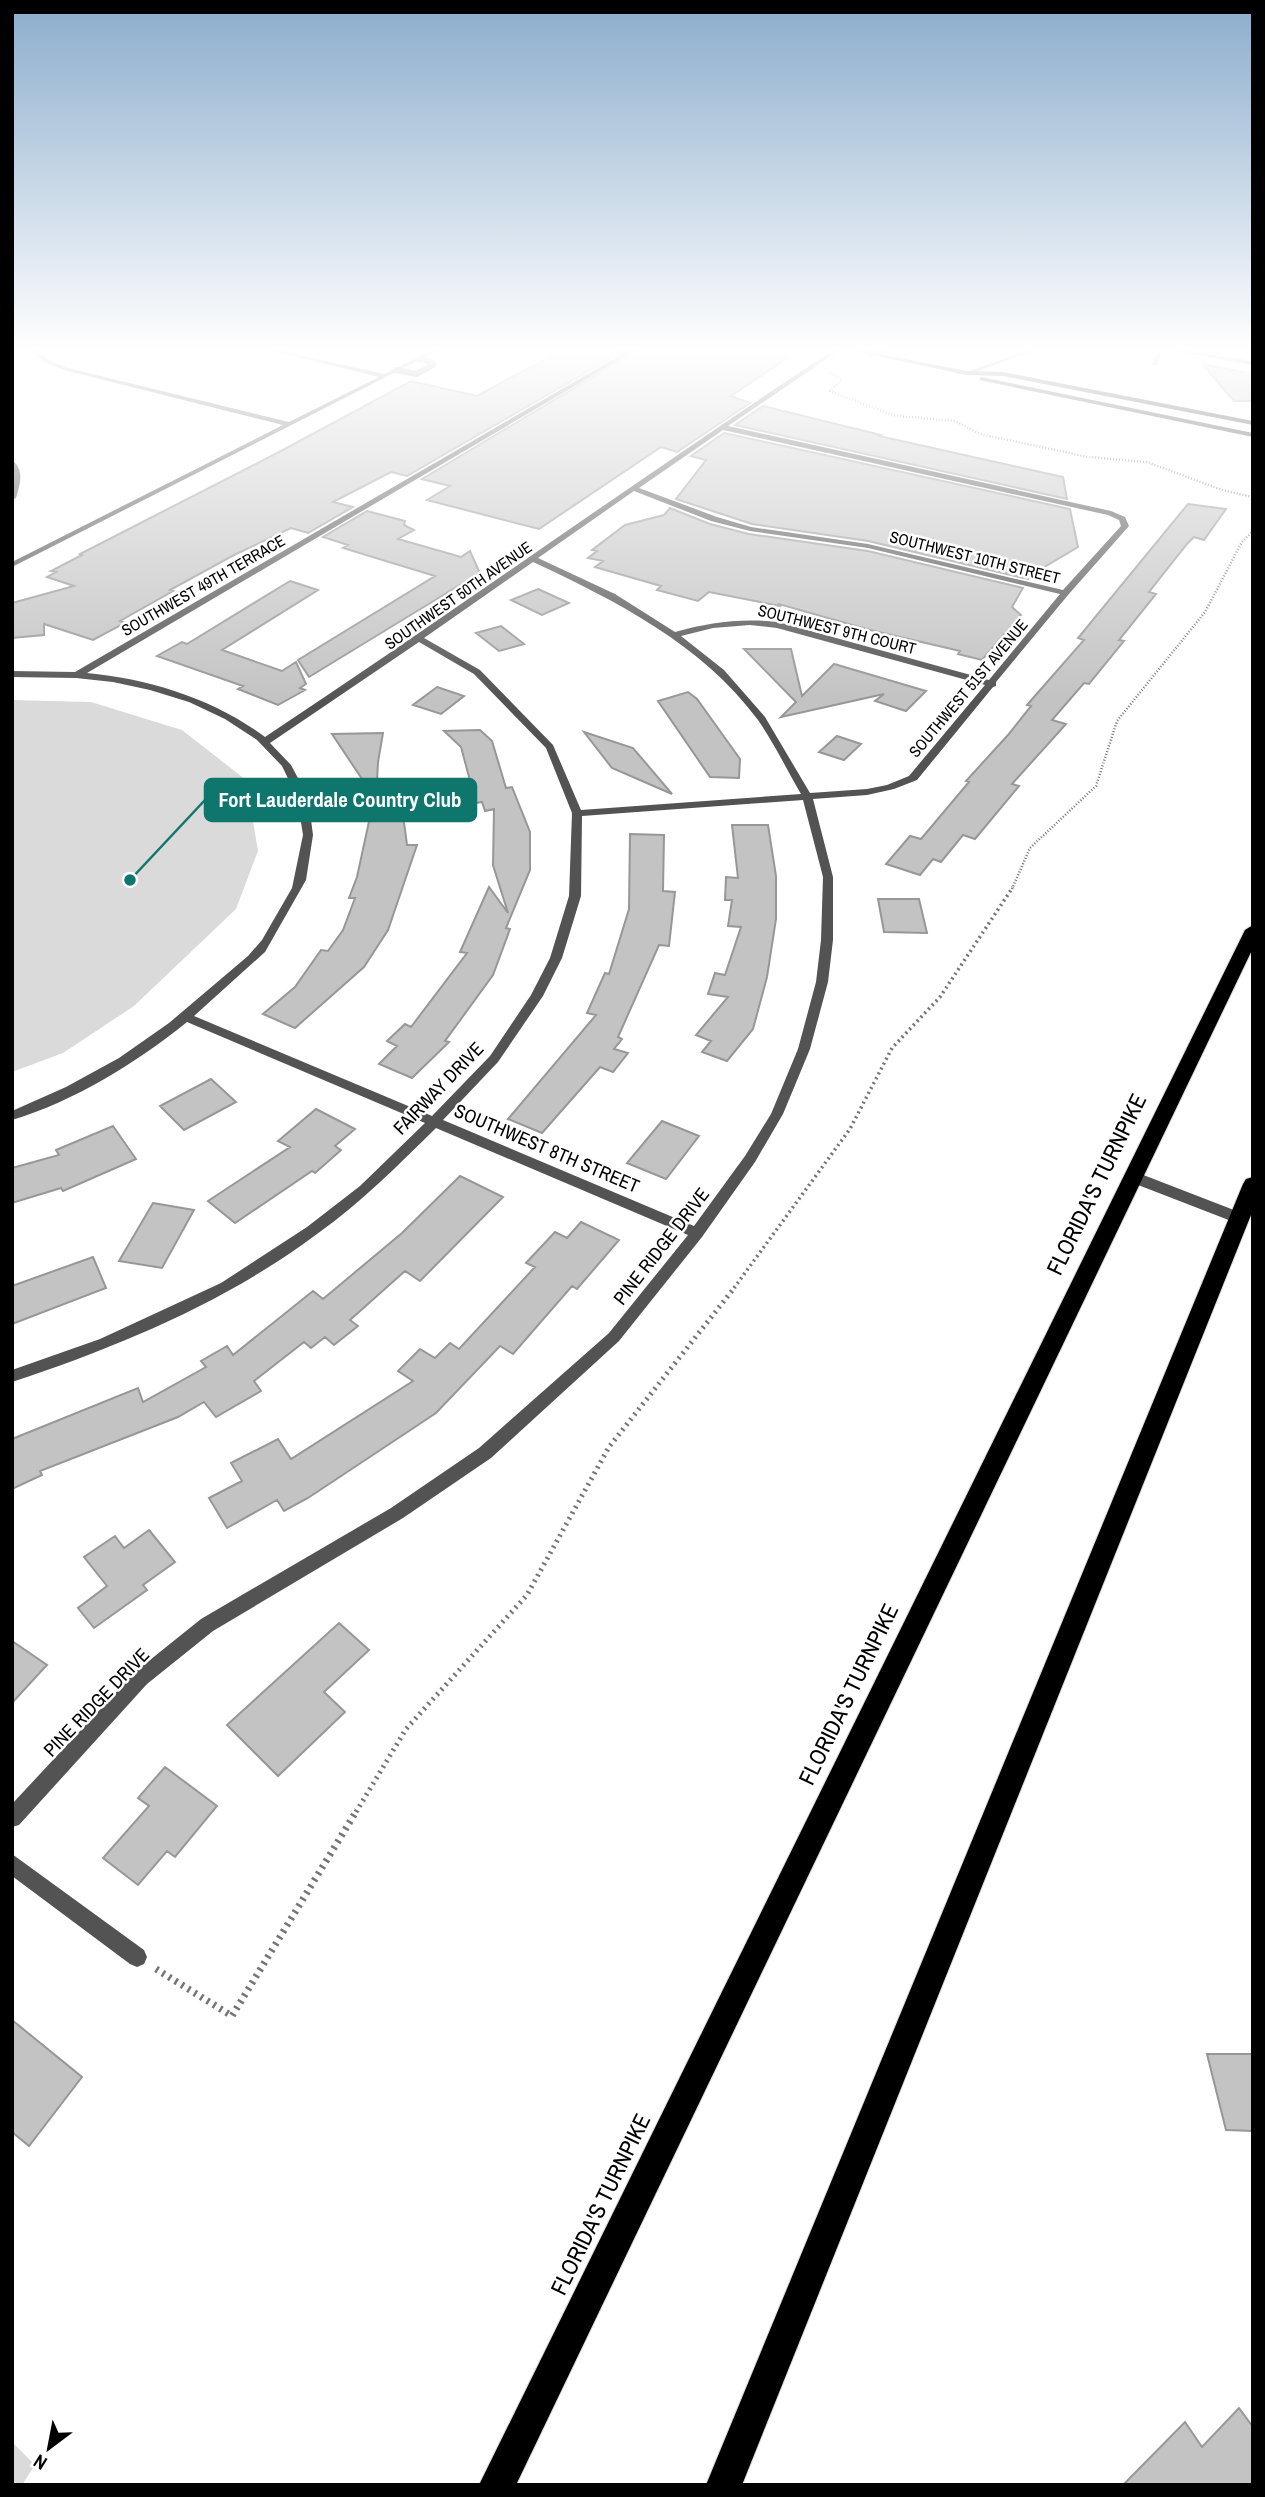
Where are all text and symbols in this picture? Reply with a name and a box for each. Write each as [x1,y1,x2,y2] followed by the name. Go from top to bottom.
[888,525,1062,589] street label: SOUTHWEST 10TH STREET
[117,529,289,641] street label: SOUTHWEST 49TH TERRACE
[380,536,536,654] street label: SOUTHWEST 50TH AVENUE
[756,599,918,659] street label: SOUTHWEST 9TH COURT
[904,614,1032,762] street label: SOUTHWEST 51ST AVENUE
[205,779,476,821] callout: Fort Lauderdale Country Club
[218,785,462,814] text: Fort Lauderdale Country Club
[387,1036,489,1140] street label: FAIRWAY DRIVE
[1039,1088,1153,1280] street label: FLORIDA'S TURNPIKE
[450,1097,644,1199] street label: SOUTHWEST 8TH STREET
[607,1182,715,1310] street label: PINE RIDGE DRIVE
[791,1598,905,1790] street label: FLORIDA'S TURNPIKE
[37,1642,155,1762] street label: PINE RIDGE DRIVE
[543,2108,657,2300] street label: FLORIDA'S TURNPIKE
[14,2413,84,2483] north arrow
[28,2448,52,2476] text: N

